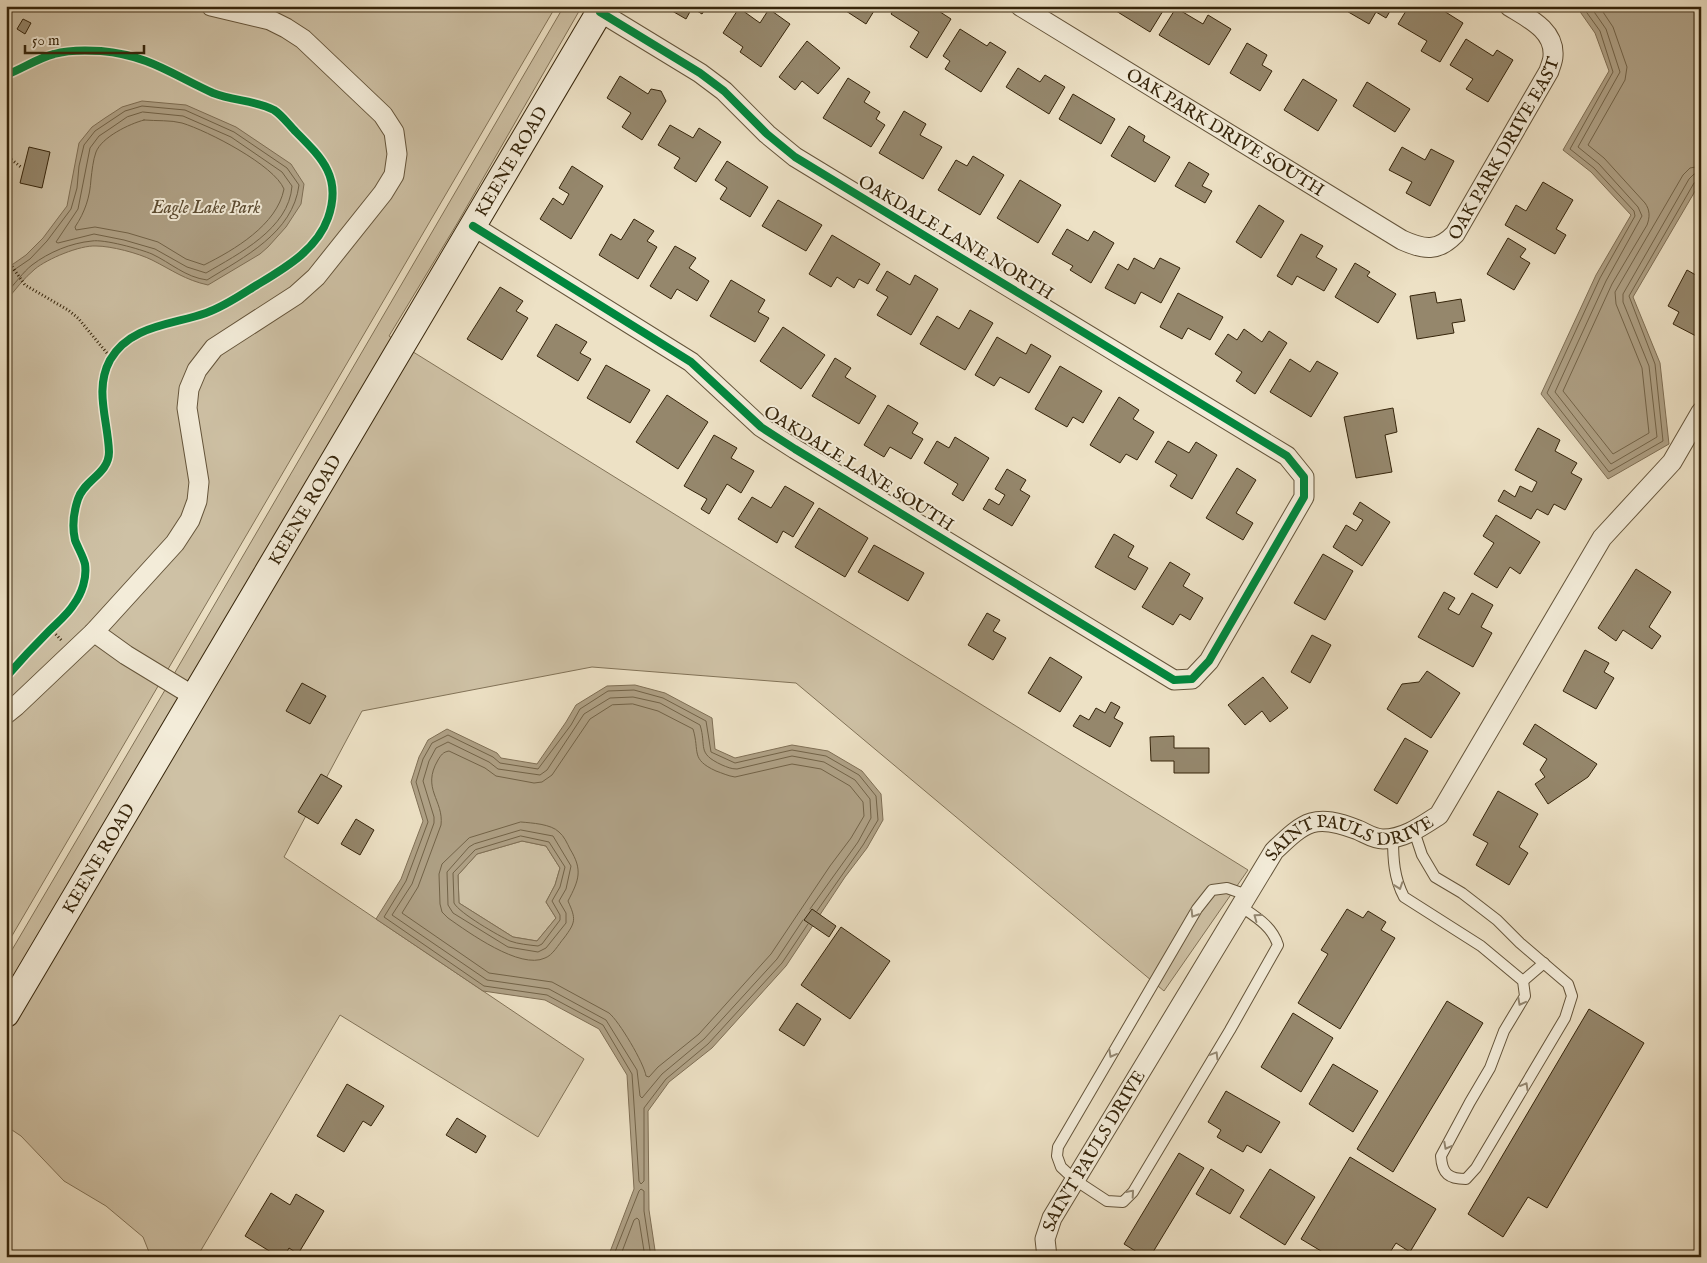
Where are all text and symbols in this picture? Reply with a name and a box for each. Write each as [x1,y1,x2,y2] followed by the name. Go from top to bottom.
[25,22,144,54] scale bar
[32,31,60,50] text: 50 m
[1444,55,1566,245] street label: OAK PARK DRIVE EAST
[1121,64,1328,203] street label: OAK PARK DRIVE SOUTH
[471,103,554,222] street label: KEENE ROAD
[853,171,1057,306] street label: OAKDALE LANE NORTH
[151,197,260,220] park label: Eagle Lake Park
[759,401,958,537] street label: OAKDALE LANE SOUTH
[264,451,348,570] street label: KEENE ROAD
[58,800,141,918] street label: KEENE ROAD
[1261,811,1439,866] street label: SAINT PAULS DRIVE
[1393,881,1403,890] one-way arrow
[1191,908,1200,918] one-way arrow
[1253,914,1262,923] one-way arrow
[1517,996,1527,1005] one-way arrow
[1109,1049,1119,1058] one-way arrow
[1209,1051,1219,1060] one-way arrow
[1038,1067,1152,1235] street label: SAINT PAULS DRIVE
[1518,1082,1528,1091] one-way arrow
[1443,1140,1453,1149] one-way arrow
[1125,1190,1134,1199] one-way arrow

